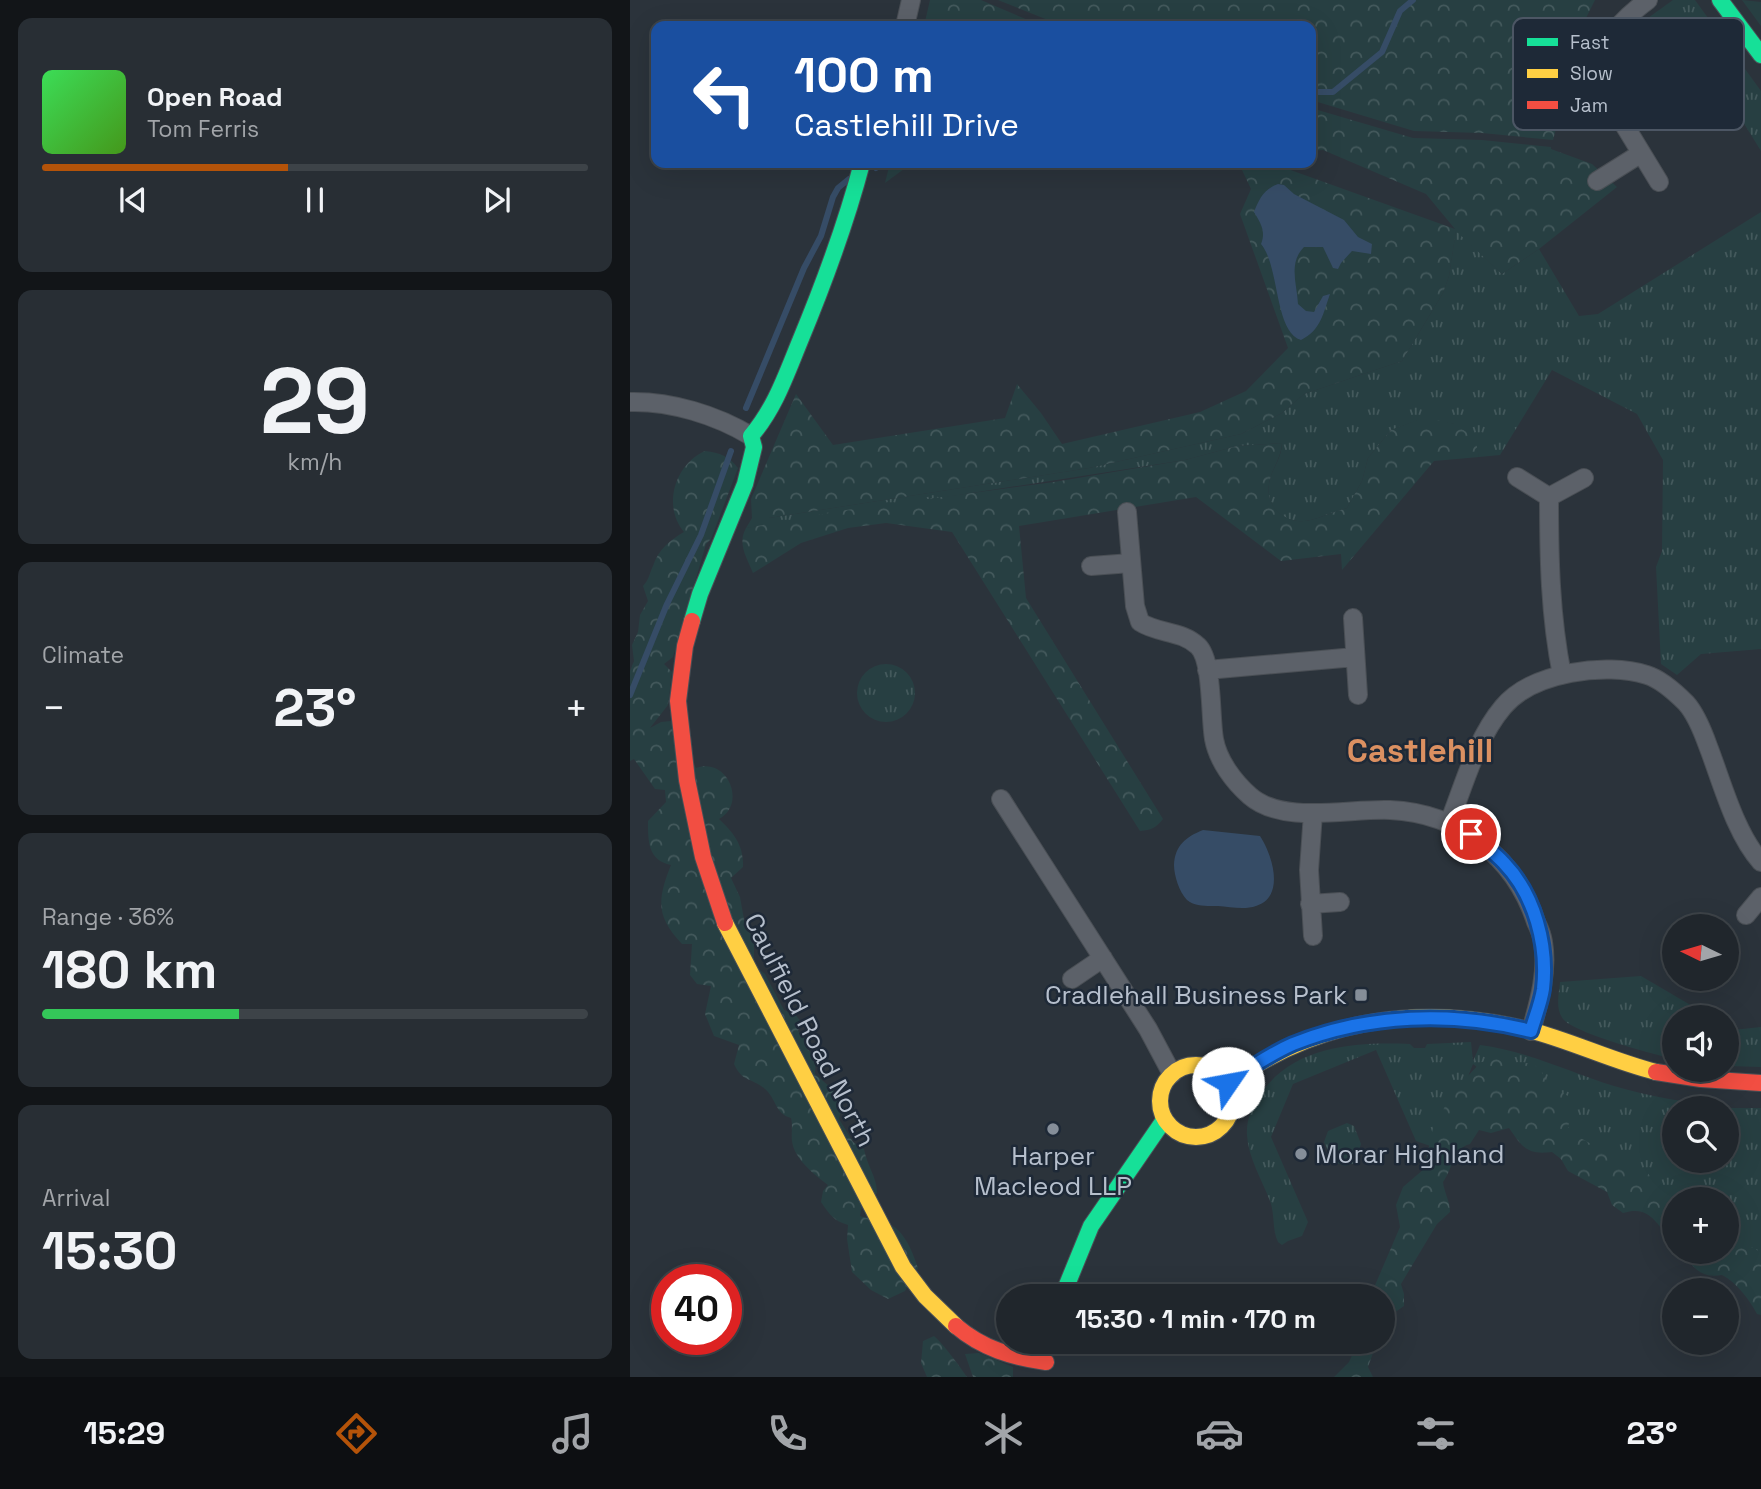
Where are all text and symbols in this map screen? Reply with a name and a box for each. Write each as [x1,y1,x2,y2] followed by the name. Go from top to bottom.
[1513,18,1744,130] legend
[1570,30,1610,55] text: Fast
[794,44,934,106] text: 100 m
[679,49,770,140] icon: left
[1570,61,1613,86] text: Slow
[147,80,283,114] text: Open Road
[1570,93,1608,118] text: Jam
[794,105,1019,145] text: Castlehill Drive
[147,114,259,144] text: Tom Ferris
[114,181,152,219] icon: previous
[296,181,334,219] icon: pause
[478,181,516,219] icon: next
[260,343,370,460] text: 29
[288,447,342,477] text: km/h
[42,640,124,670] text: Climate
[274,675,357,741] text: 23°
[42,684,66,732] text: −
[564,684,588,732] text: +
[1347,730,1493,772] district label: Castlehill
[1441,804,1501,864] pin
[1452,815,1490,853] icon: arrive
[42,902,174,932] text: Range · 36%
[736,908,884,1152] street label: Caulfield Road North
[1662,914,1740,990] north arrow
[1662,914,1739,1355] map controls
[42,937,217,1003] text: 180 km
[1045,978,1347,1012] place label: Cradlehall Business Park
[1353,987,1369,1003] marker: Cradlehall Business Park
[1662,1005,1739,1082] button: sound
[1191,1046,1265,1120] position arrow
[1662,1096,1739,1173] button: search
[1045,1121,1061,1137] marker: Harper Macleod LLP
[1315,1137,1504,1171] place label: Morar Highland
[974,1139,1132,1203] place label: Harper Macleod LLP
[1293,1146,1309,1162] marker: Morar Highland
[42,1183,110,1213] text: Arrival
[1662,1187,1739,1264] button: +
[42,1218,178,1284] text: 15:30
[651,1264,742,1355] speed limit sign: 40
[1662,1278,1739,1355] button: −
[1075,1302,1316,1336] text: 15:30 · 1 min · 170 m
[332,1409,381,1458] icon: directions
[548,1409,597,1458] icon: music
[763,1409,812,1458] icon: phone
[979,1409,1028,1458] icon: climate
[1195,1409,1244,1458] icon: car
[1411,1409,1460,1458] icon: filters
[83,1413,165,1453] text: 15:29
[1626,1413,1678,1453] text: 23°

